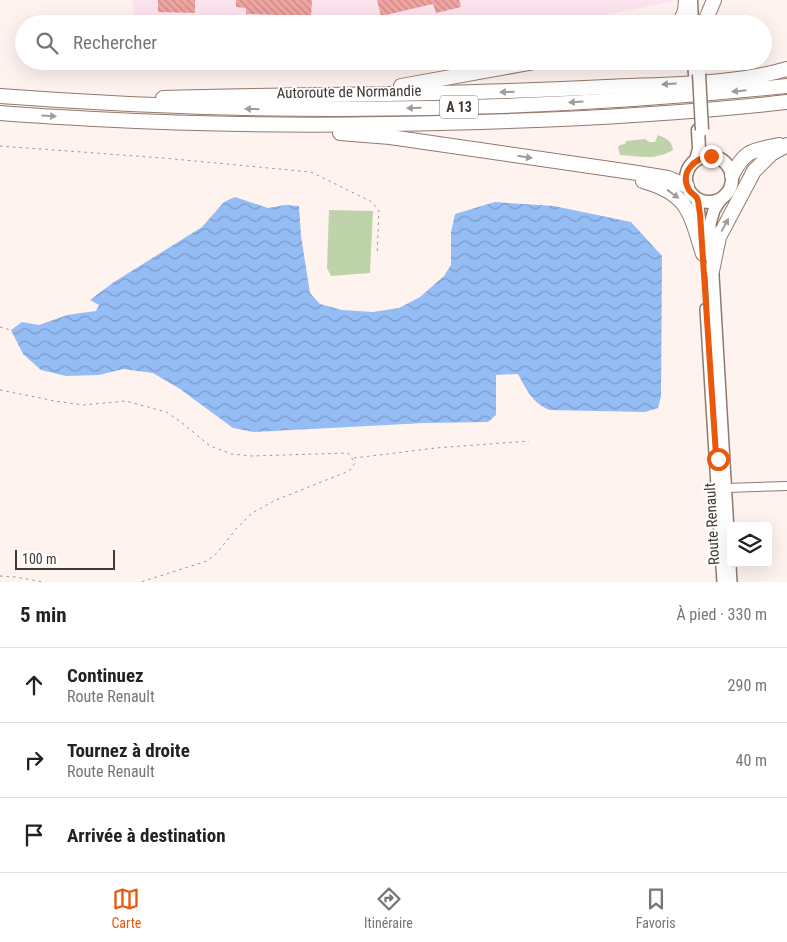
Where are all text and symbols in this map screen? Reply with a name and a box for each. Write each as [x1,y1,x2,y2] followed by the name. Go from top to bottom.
[15,15,772,70] search box
[33,29,61,57] icon: search
[73,31,157,54] text: Rechercher
[661,80,677,88] one-way arrow
[276,82,422,102] street label: Autoroute de Normandie
[730,87,746,95] one-way arrow
[499,88,515,96] one-way arrow
[440,95,478,118] road number: A 13
[568,99,584,107] one-way arrow
[243,104,259,112] one-way arrow
[406,104,422,112] one-way arrow
[41,113,57,121] one-way arrow
[700,145,723,168] route end
[518,153,534,161] one-way arrow
[666,189,680,199] one-way arrow
[721,217,729,232] one-way arrow
[707,448,730,471] route start
[701,482,723,566] street label: Route Renault
[727,522,772,567] map controls
[727,522,772,567] button: layers
[15,547,115,570] scale bar
[22,551,57,567] text: 100 m
[20,603,67,627] text: 5 min
[676,605,767,624] text: À pied · 330 m
[67,664,144,687] text: Continuez
[20,671,48,699] icon: ahead
[728,676,767,695] text: 290 m
[67,687,155,706] text: Route Renault
[67,739,190,762] text: Tournez à droite
[20,746,48,774] icon: right
[735,751,767,770] text: 40 m
[67,762,155,781] text: Route Renault
[20,821,48,849] icon: arrive
[67,824,226,847] text: Arrivée à destination
[111,885,141,931] tab: Carte
[364,885,413,931] tab: Itinéraire
[636,885,676,931] tab: Favoris

